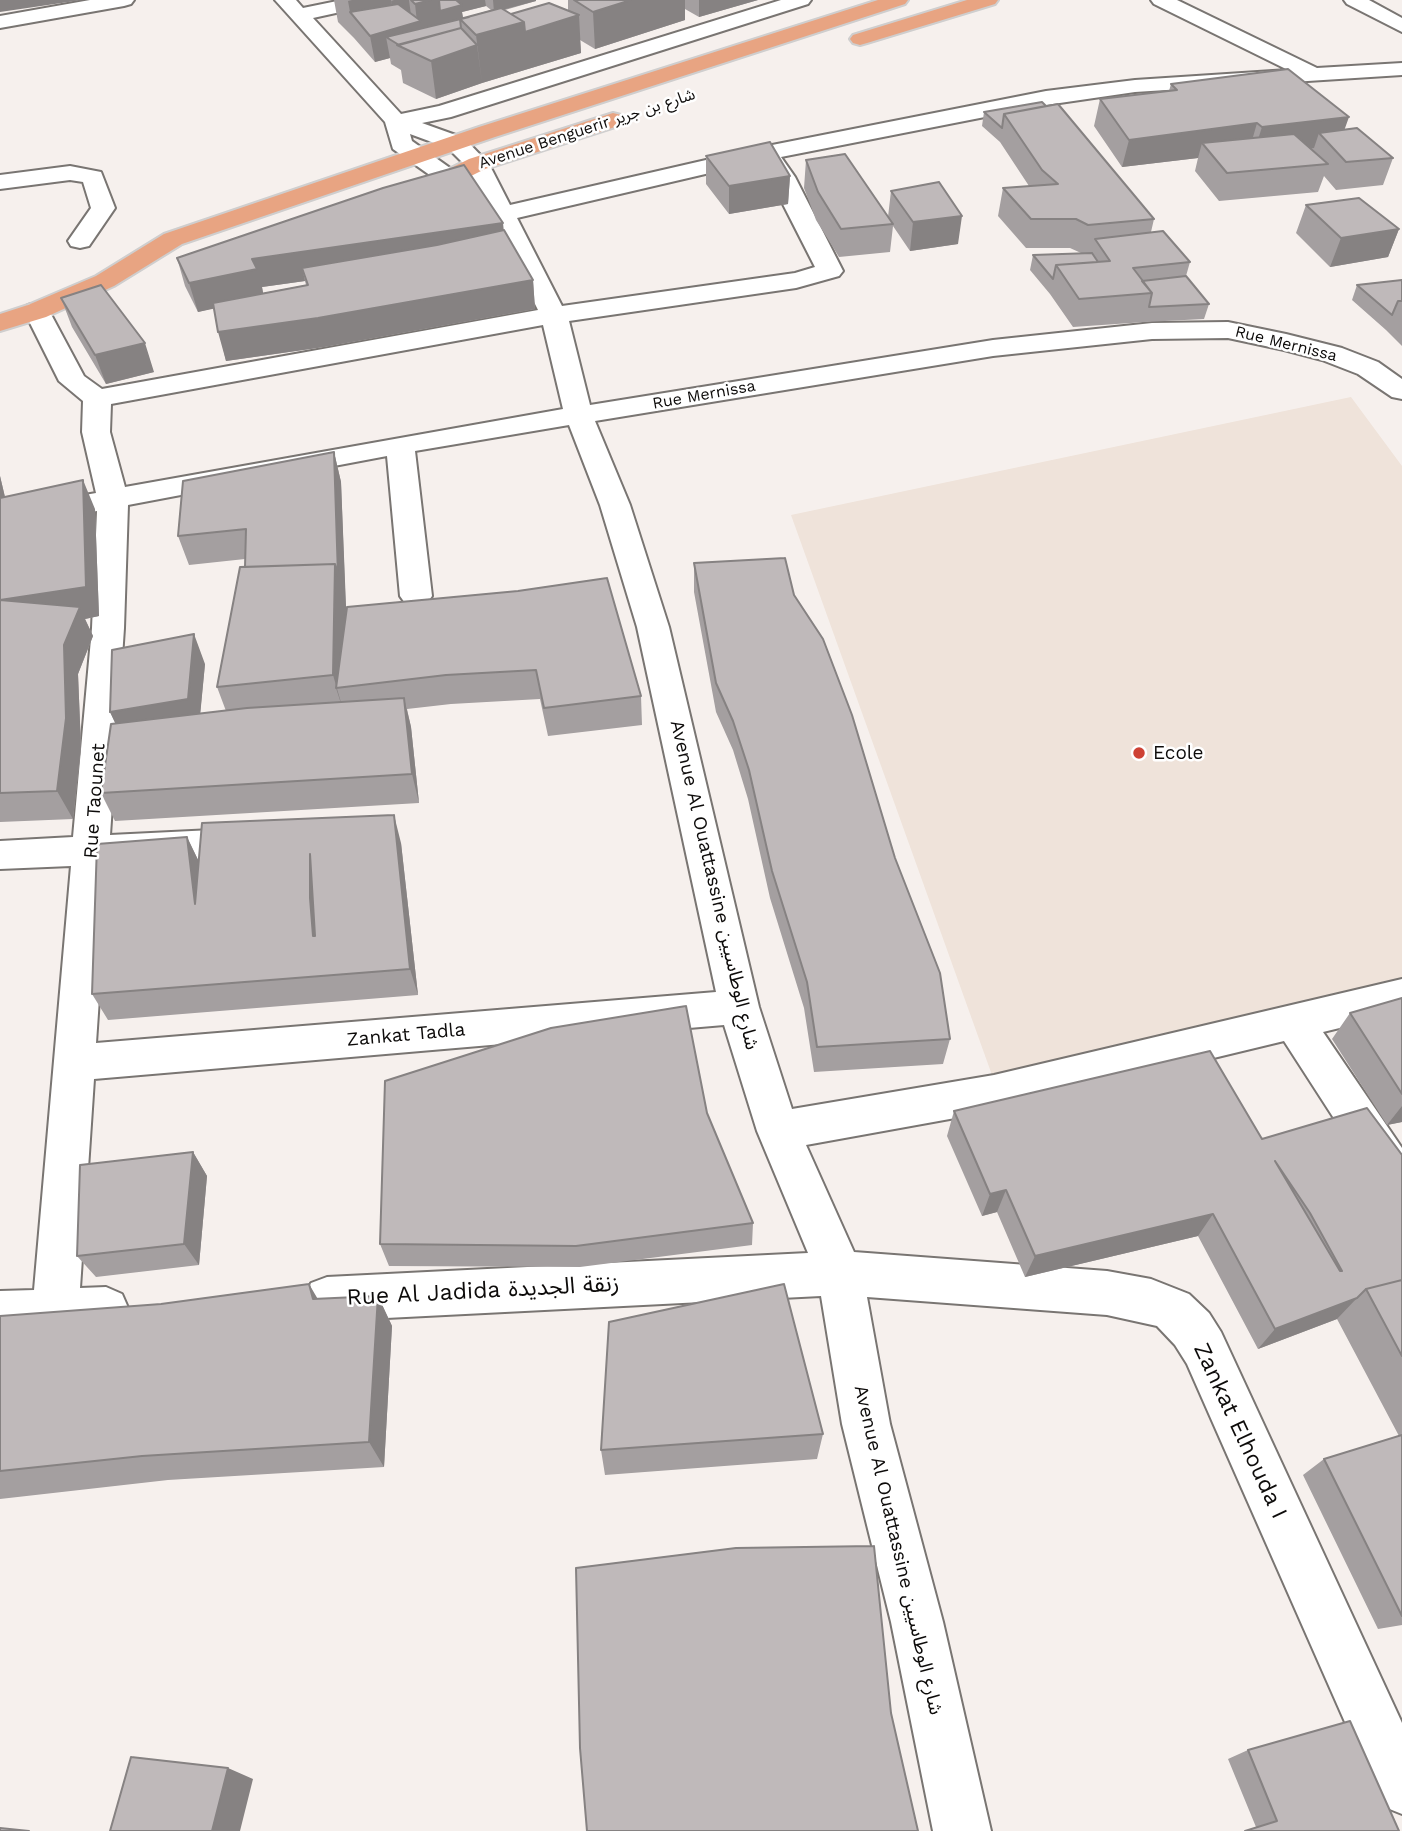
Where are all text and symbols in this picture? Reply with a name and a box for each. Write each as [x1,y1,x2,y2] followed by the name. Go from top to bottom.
[476,85,698,173] street label: Avenue Benguerir شارع بن جرير
[1233,322,1339,366] street label: Rue Mernissa
[651,376,757,414] street label: Rue Mernissa
[665,718,763,1052] street label: Avenue Al Ouattassine شارع الوطاسيين
[1153,742,1204,764] place label: Ecole
[80,743,110,859] street label: Rue Taounet
[1131,745,1147,761] marker: Ecole
[346,1018,466,1052] street label: Zankat Tadla
[346,1270,620,1312] street label: Rue Al Jadida زنقة الجديدة
[1187,1339,1293,1523] street label: Zankat Elhouda I
[849,1383,947,1717] street label: Avenue Al Ouattassine شارع الوطاسيين

